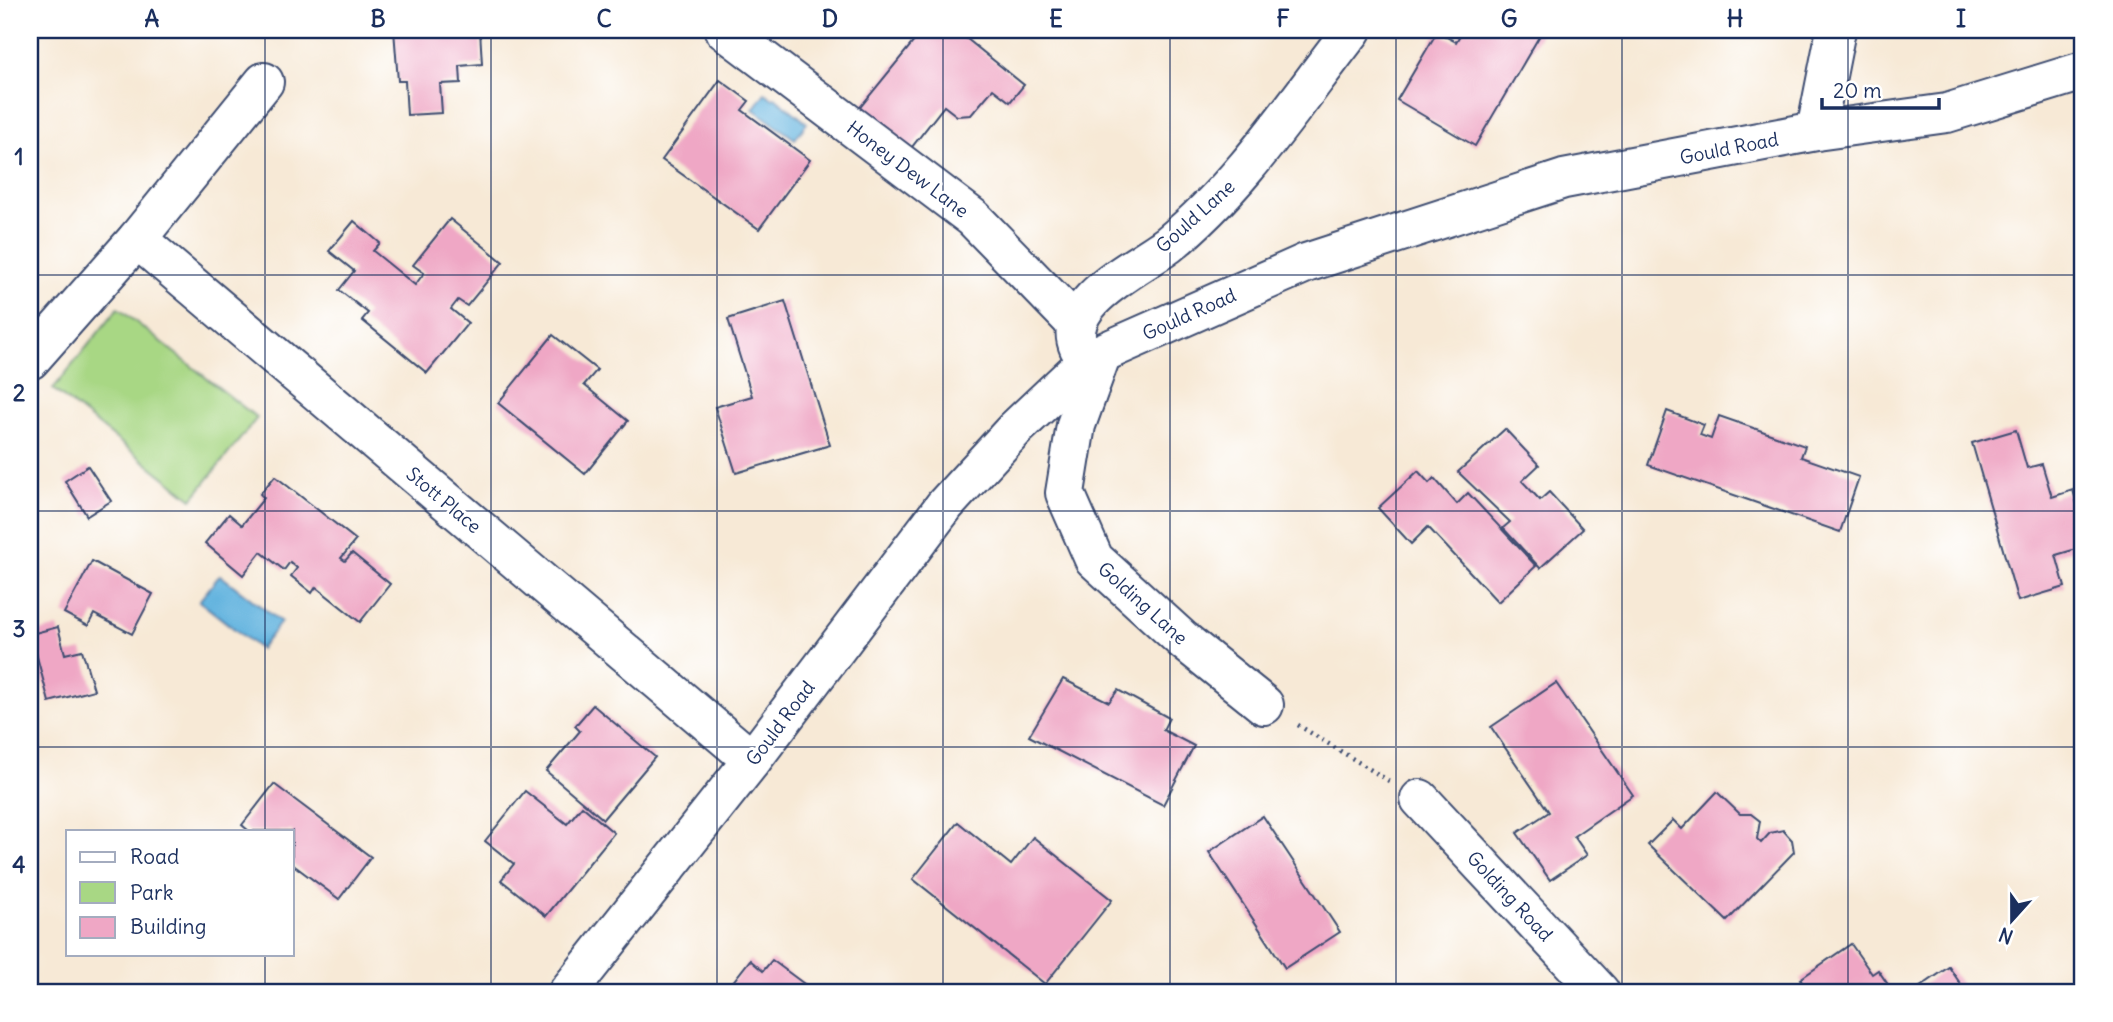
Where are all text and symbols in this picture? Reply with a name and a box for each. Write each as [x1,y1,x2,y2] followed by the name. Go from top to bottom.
[145,4,160,33] text: A
[370,4,386,33] text: B
[596,4,612,33] text: C
[822,4,838,33] text: D
[1049,4,1063,33] text: E
[1276,4,1290,33] text: F
[1501,4,1517,33] text: G
[1727,4,1743,33] text: H
[1956,4,1966,33] text: I
[1822,66,1940,110] scale bar
[1833,77,1882,104] text: 20 m
[842,115,974,223] street label: Honey Dew Lane
[1678,127,1780,169] street label: Gould Road
[14,142,24,171] text: 1
[1151,174,1239,258] street label: Gould Lane
[1138,283,1240,345] street label: Gould Road
[13,378,26,407] text: 2
[402,462,486,538] street label: Stott Place
[1093,556,1193,650] street label: Golding Lane
[12,614,26,643] text: 3
[740,676,820,770] street label: Gould Road
[66,830,294,956] legend
[130,843,179,870] text: Road
[1462,846,1558,946] street label: Golding Road
[12,850,26,879] text: 4
[130,879,173,906] text: Park
[1976,886,2046,956] north arrow
[130,913,206,940] text: Building
[1995,922,2016,949] text: N

